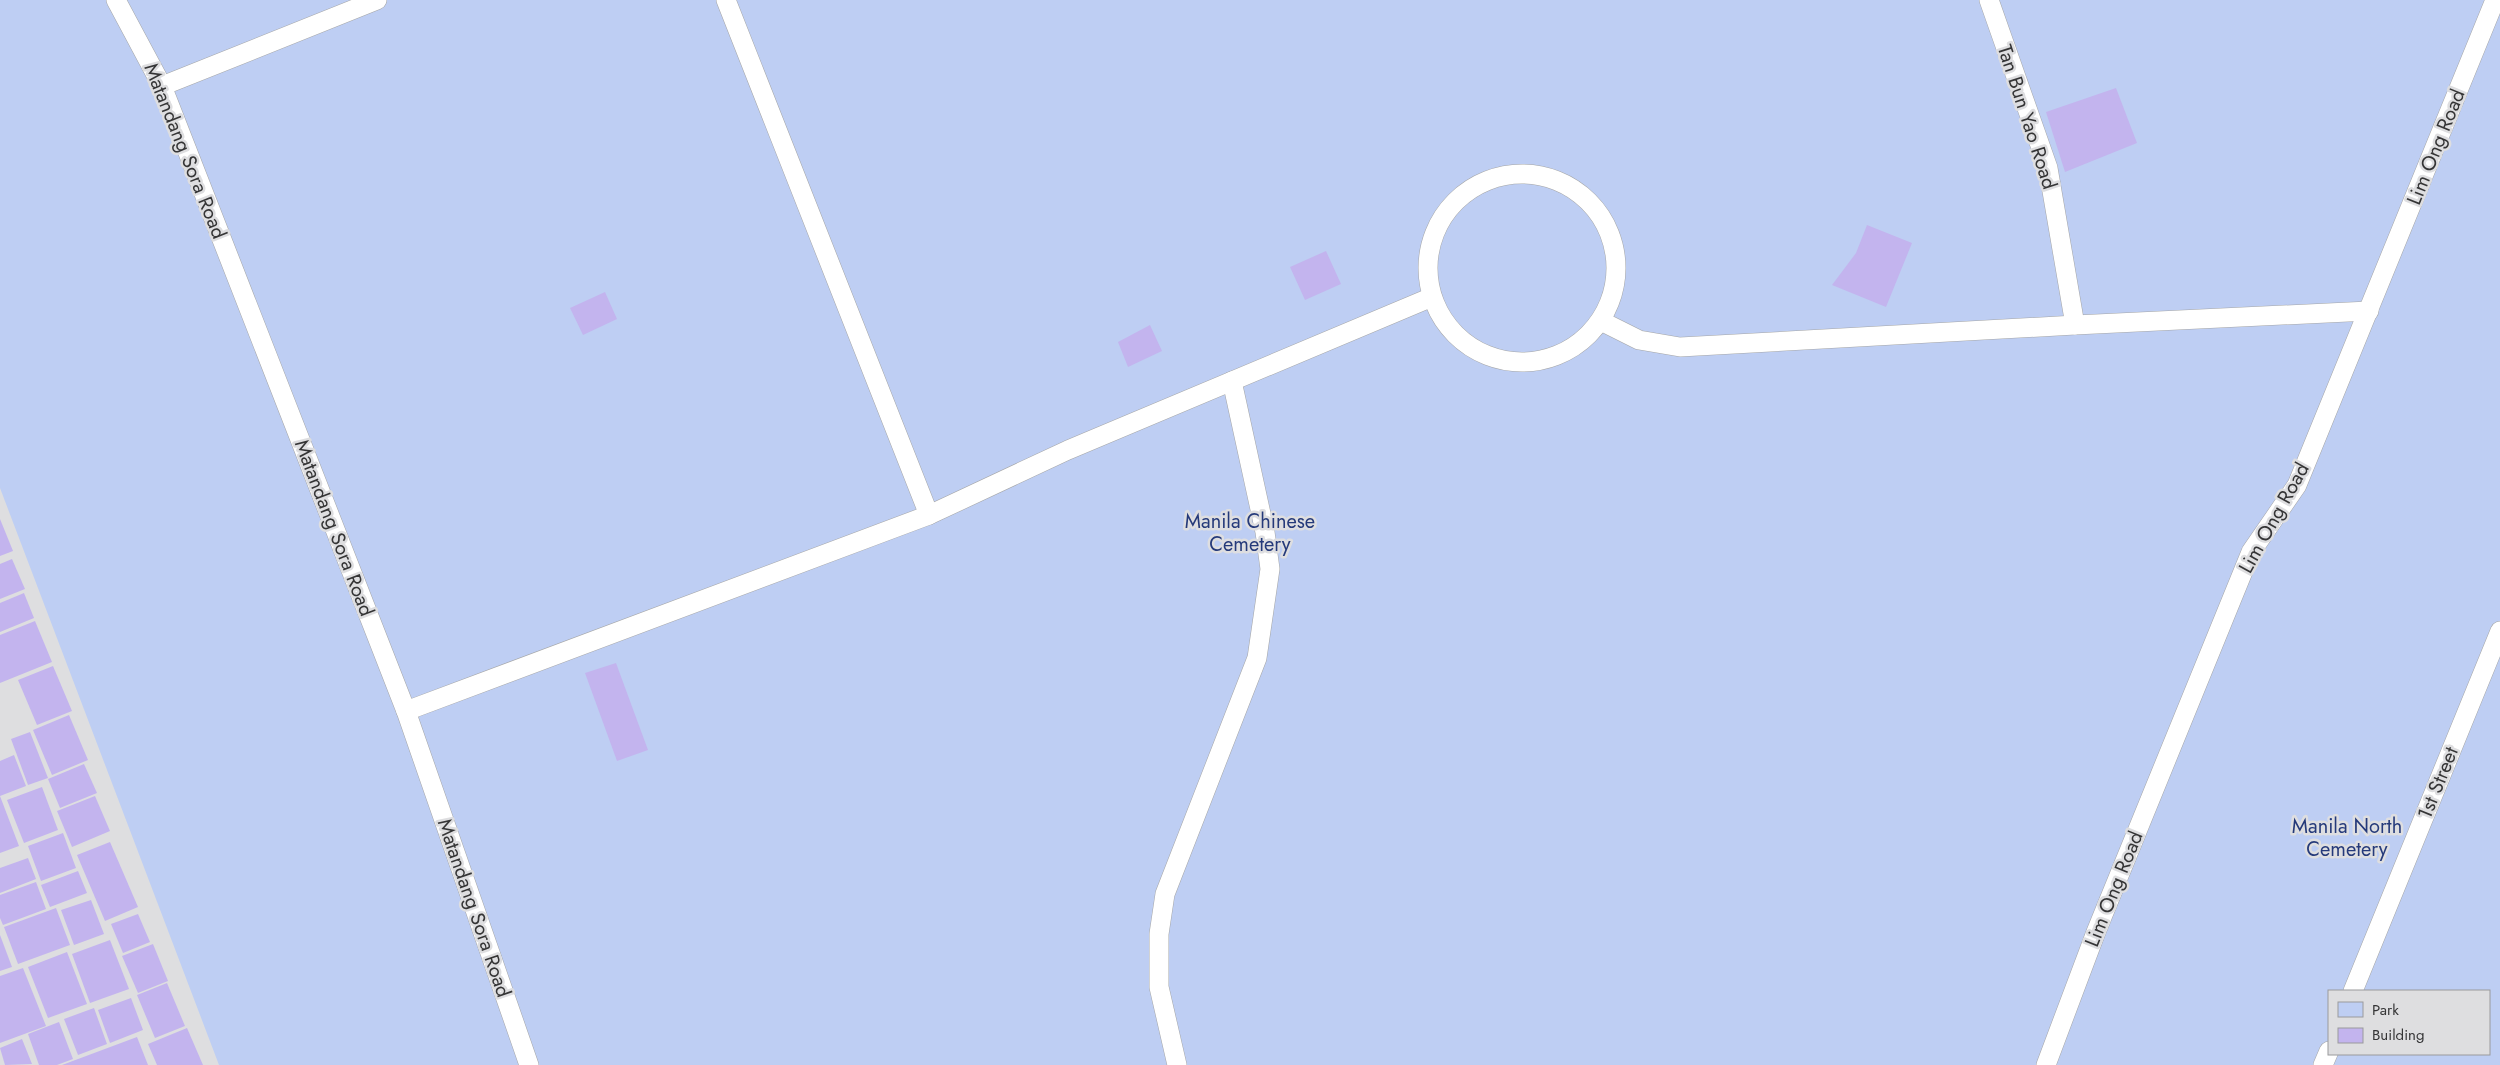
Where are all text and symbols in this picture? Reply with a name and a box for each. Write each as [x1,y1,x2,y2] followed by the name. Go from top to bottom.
[1990,41,2064,193] street label: Tan Bun Yao Road
[136,59,234,243] street label: Matandang Sora Road
[2400,85,2472,209] street label: Lim Ong Road
[287,435,381,621] street label: Matandang Sora Road
[2232,457,2316,579] street label: Lim Ong Road
[1185,507,1315,559] park label: Manila Chinese Cemetery
[2410,742,2466,823] street label: 1st Street
[2292,812,2402,864] park label: Manila North Cemetery
[430,815,518,1001] street label: Matandang Sora Road
[2078,827,2150,951] street label: Lim Ong Road
[2328,990,2490,1055] legend
[2372,999,2399,1021] text: Park
[2372,1024,2424,1046] text: Building

